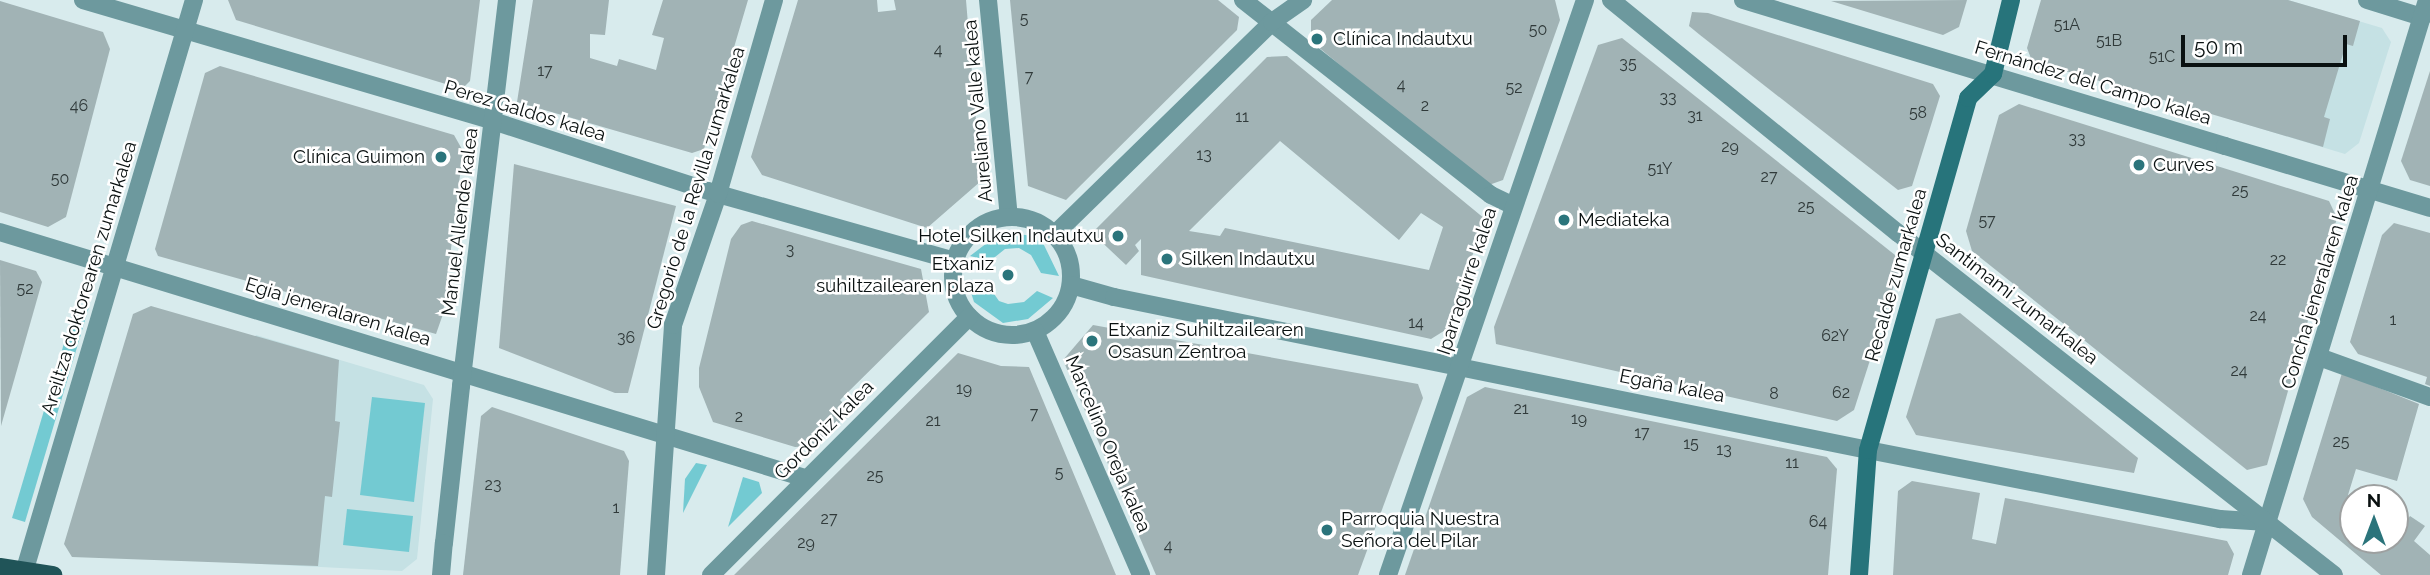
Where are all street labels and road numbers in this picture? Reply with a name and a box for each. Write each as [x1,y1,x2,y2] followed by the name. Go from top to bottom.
[959,18,997,204] street label: Aureliano Valle kalea
[1972,36,2214,130] street label: Fernández del Campo kalea
[642,44,750,332] street label: Gregorio de la Revilla zumarkalea
[441,76,609,146] street label: Perez Galdos kalea
[437,126,483,318] street label: Manuel Allende kalea
[36,139,142,417] street label: Areiltza doktorearen zumarkalea
[2277,172,2363,392] street label: Concha jeneralaren kalea
[1860,186,1932,364] street label: Recalde zumarkalea
[1432,204,1502,358] street label: Iparraguirre kalea
[1931,229,2103,369] street label: Santimami zumarkalea
[242,273,434,351] street label: Egia jeneralaren kalea
[1060,352,1156,536] street label: Marcelino Oreja kalea
[1617,365,1727,407] street label: Egaña kalea
[770,376,878,484] street label: Gordoniz kalea

